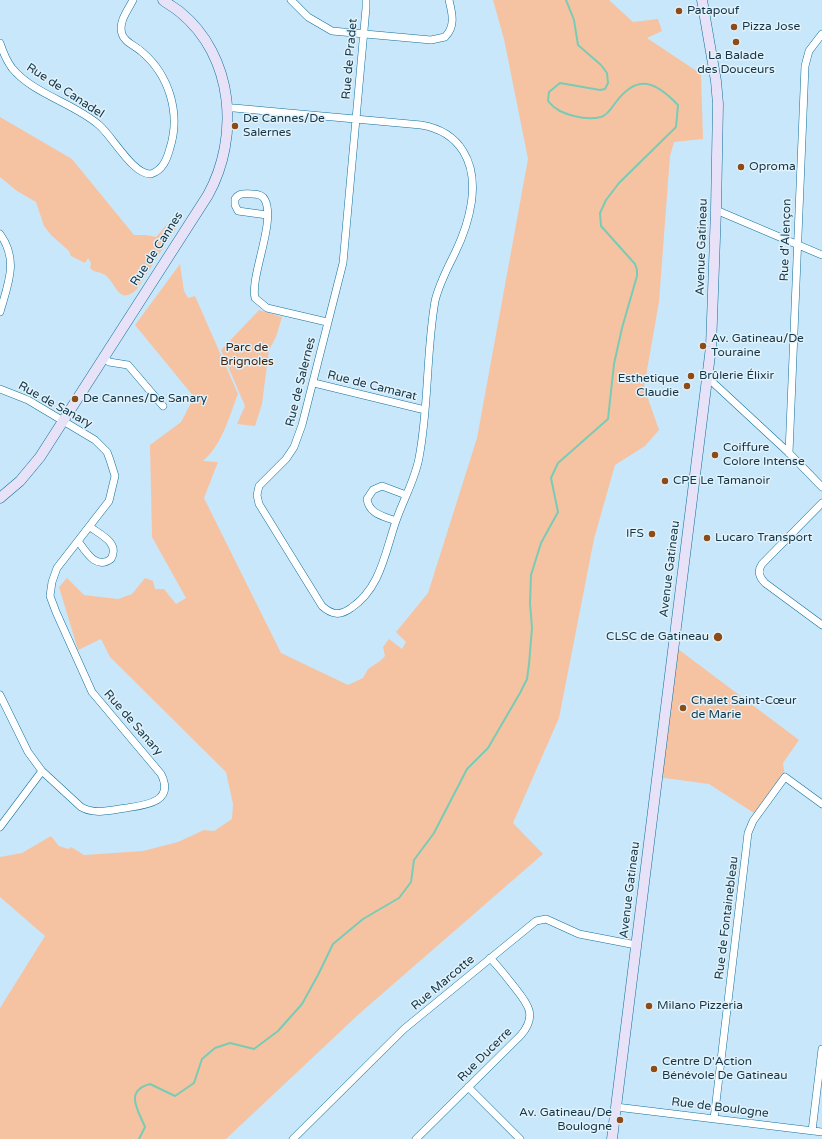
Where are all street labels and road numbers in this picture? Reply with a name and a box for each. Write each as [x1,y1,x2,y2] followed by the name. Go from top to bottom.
[339,18,361,100] street label: Rue de Pradet
[23,61,107,121] street label: Rue de Canadel
[693,198,711,296] street label: Avenue Gatineau
[777,198,795,282] street label: Rue d'Alençon
[128,209,186,289] street label: Rue de Cannes
[283,336,319,428] street label: Rue de Salernes
[326,368,418,404] street label: Rue de Camarat
[15,379,95,431] street label: Rue de Sanary
[657,520,683,618] street label: Avenue Gatineau
[101,687,165,759] street label: Rue de Sanary
[617,841,643,939] street label: Avenue Gatineau
[712,855,742,981] street label: Rue de Fontainebleau
[409,952,477,1014] street label: Rue Marcotte
[455,1025,515,1085] street label: Rue Ducerre
[670,1095,770,1121] street label: Rue de Boulogne

